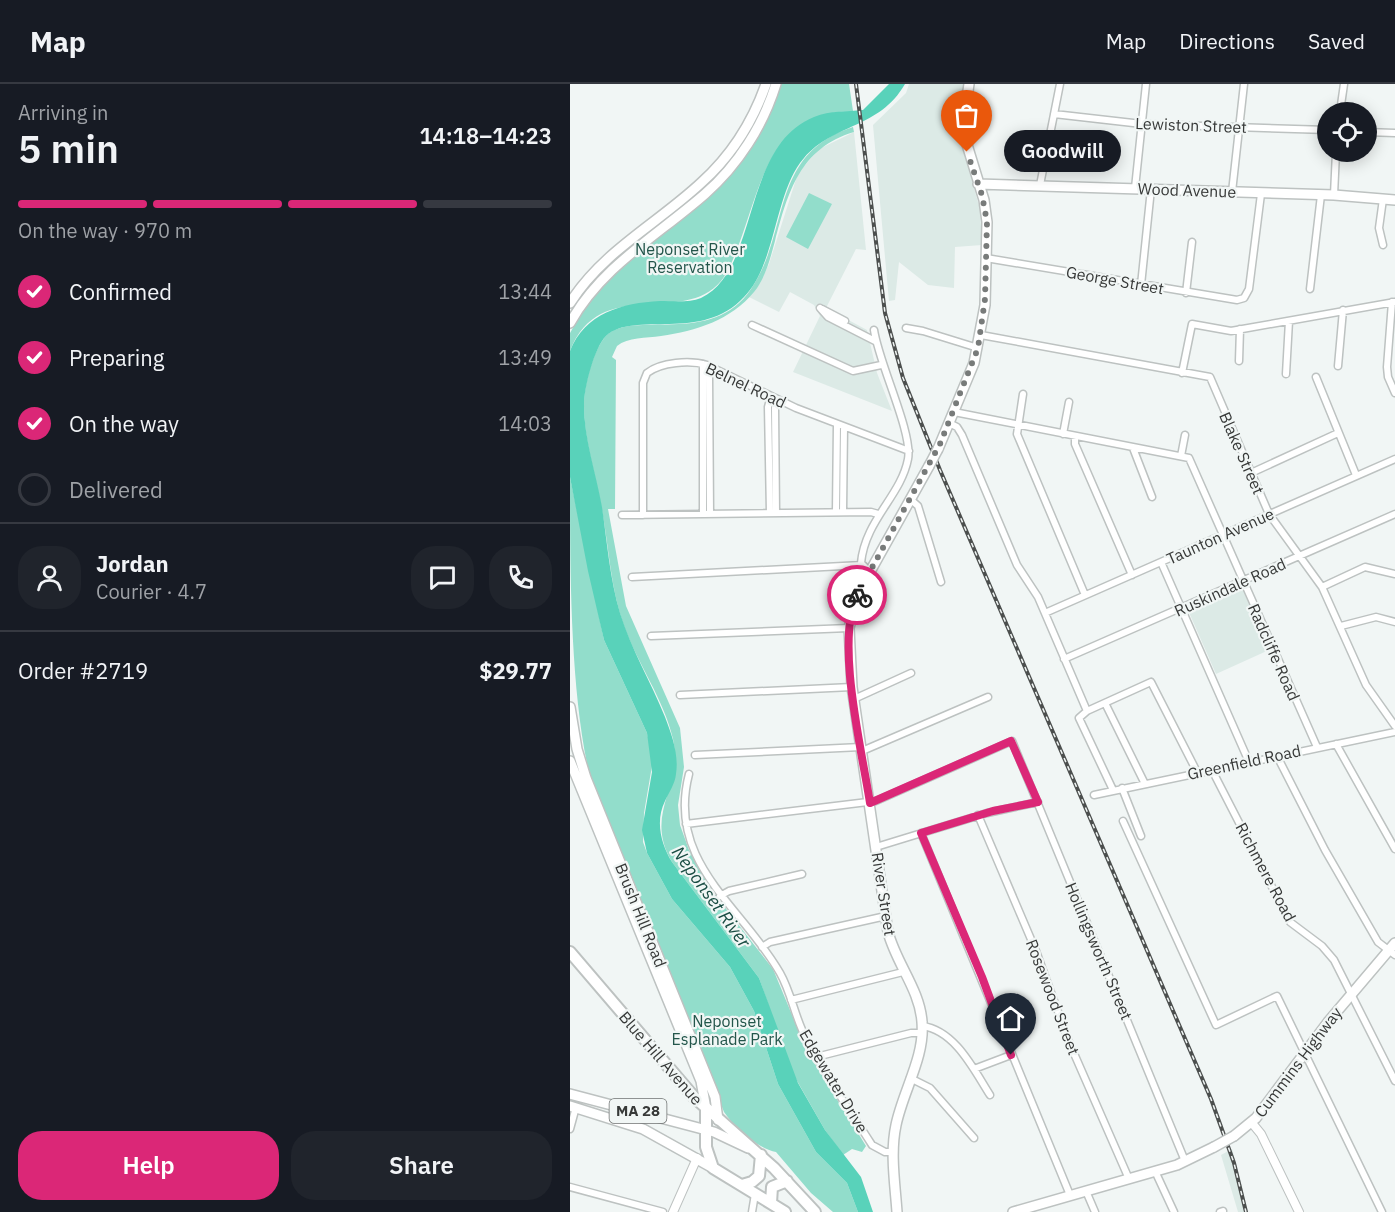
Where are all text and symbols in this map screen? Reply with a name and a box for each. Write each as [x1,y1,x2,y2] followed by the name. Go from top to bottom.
[30,23,86,60] text: Map
[1106,27,1146,55] text: Map
[1179,27,1275,55] text: Directions
[1308,27,1365,55] text: Saved
[941,90,992,152] pin
[18,99,108,126] text: Arriving in
[950,99,983,132] icon: bag
[1317,102,1377,162] map controls
[1317,102,1377,162] button: locate
[1135,113,1247,137] street label: Lewiston Street
[419,121,552,150] text: 14:18–14:23
[18,123,119,174] text: 5 min
[1003,131,1120,173] callout: Goodwill
[1021,137,1104,164] text: Goodwill
[1137,178,1237,202] street label: Wood Avenue
[18,217,192,244] text: On the way · 970 m
[635,239,745,277] park label: Neponset River Reservation
[1064,262,1166,298] street label: George Street
[18,275,51,308] icon: check
[69,277,172,306] text: Confirmed
[498,278,552,305] text: 13:44
[18,341,51,374] icon: check
[69,343,164,372] text: Preparing
[498,344,552,371] text: 13:49
[703,358,789,412] street label: Belnel Road
[18,407,51,440] icon: check
[69,409,179,438] text: On the way
[1215,409,1269,497] street label: Blake Street
[498,410,552,437] text: 14:03
[69,475,163,504] text: Delivered
[1163,503,1277,569] street label: Taunton Avenue
[18,546,81,609] button: person
[411,546,474,609] button: chat
[489,546,552,609] button: phone
[96,549,169,578] text: Jordan
[1171,553,1289,621] street label: Ruskindale Road
[827,565,887,625] courier
[96,578,207,605] text: Courier · 4.7
[841,579,874,612] icon: bike
[1244,600,1304,704] street label: Radcliffe Road
[18,656,148,685] text: Order #2719
[479,656,552,685] text: $29.77
[1185,740,1303,784] street label: Greenfield Road
[1232,819,1300,925] street label: Richmere Road
[667,841,756,952] water label: Neponset River
[868,851,900,937] street label: River Street
[611,860,671,970] street label: Brush Hill Road
[1061,879,1137,1023] street label: Hollingsworth Street
[1022,936,1084,1058] street label: Rosewood Street
[985,993,1036,1055] pin
[994,1002,1027,1035] icon: home
[1250,1003,1346,1121] street label: Cummins Highway
[615,1007,707,1109] street label: Blue Hill Avenue
[671,1011,783,1049] park label: Neponset Esplanade Park
[795,1026,873,1137] street label: Edgewater Drive
[610,1099,667,1123] road number: MA 28
[18,1131,279,1200] button: Help
[291,1131,552,1200] button: Share

